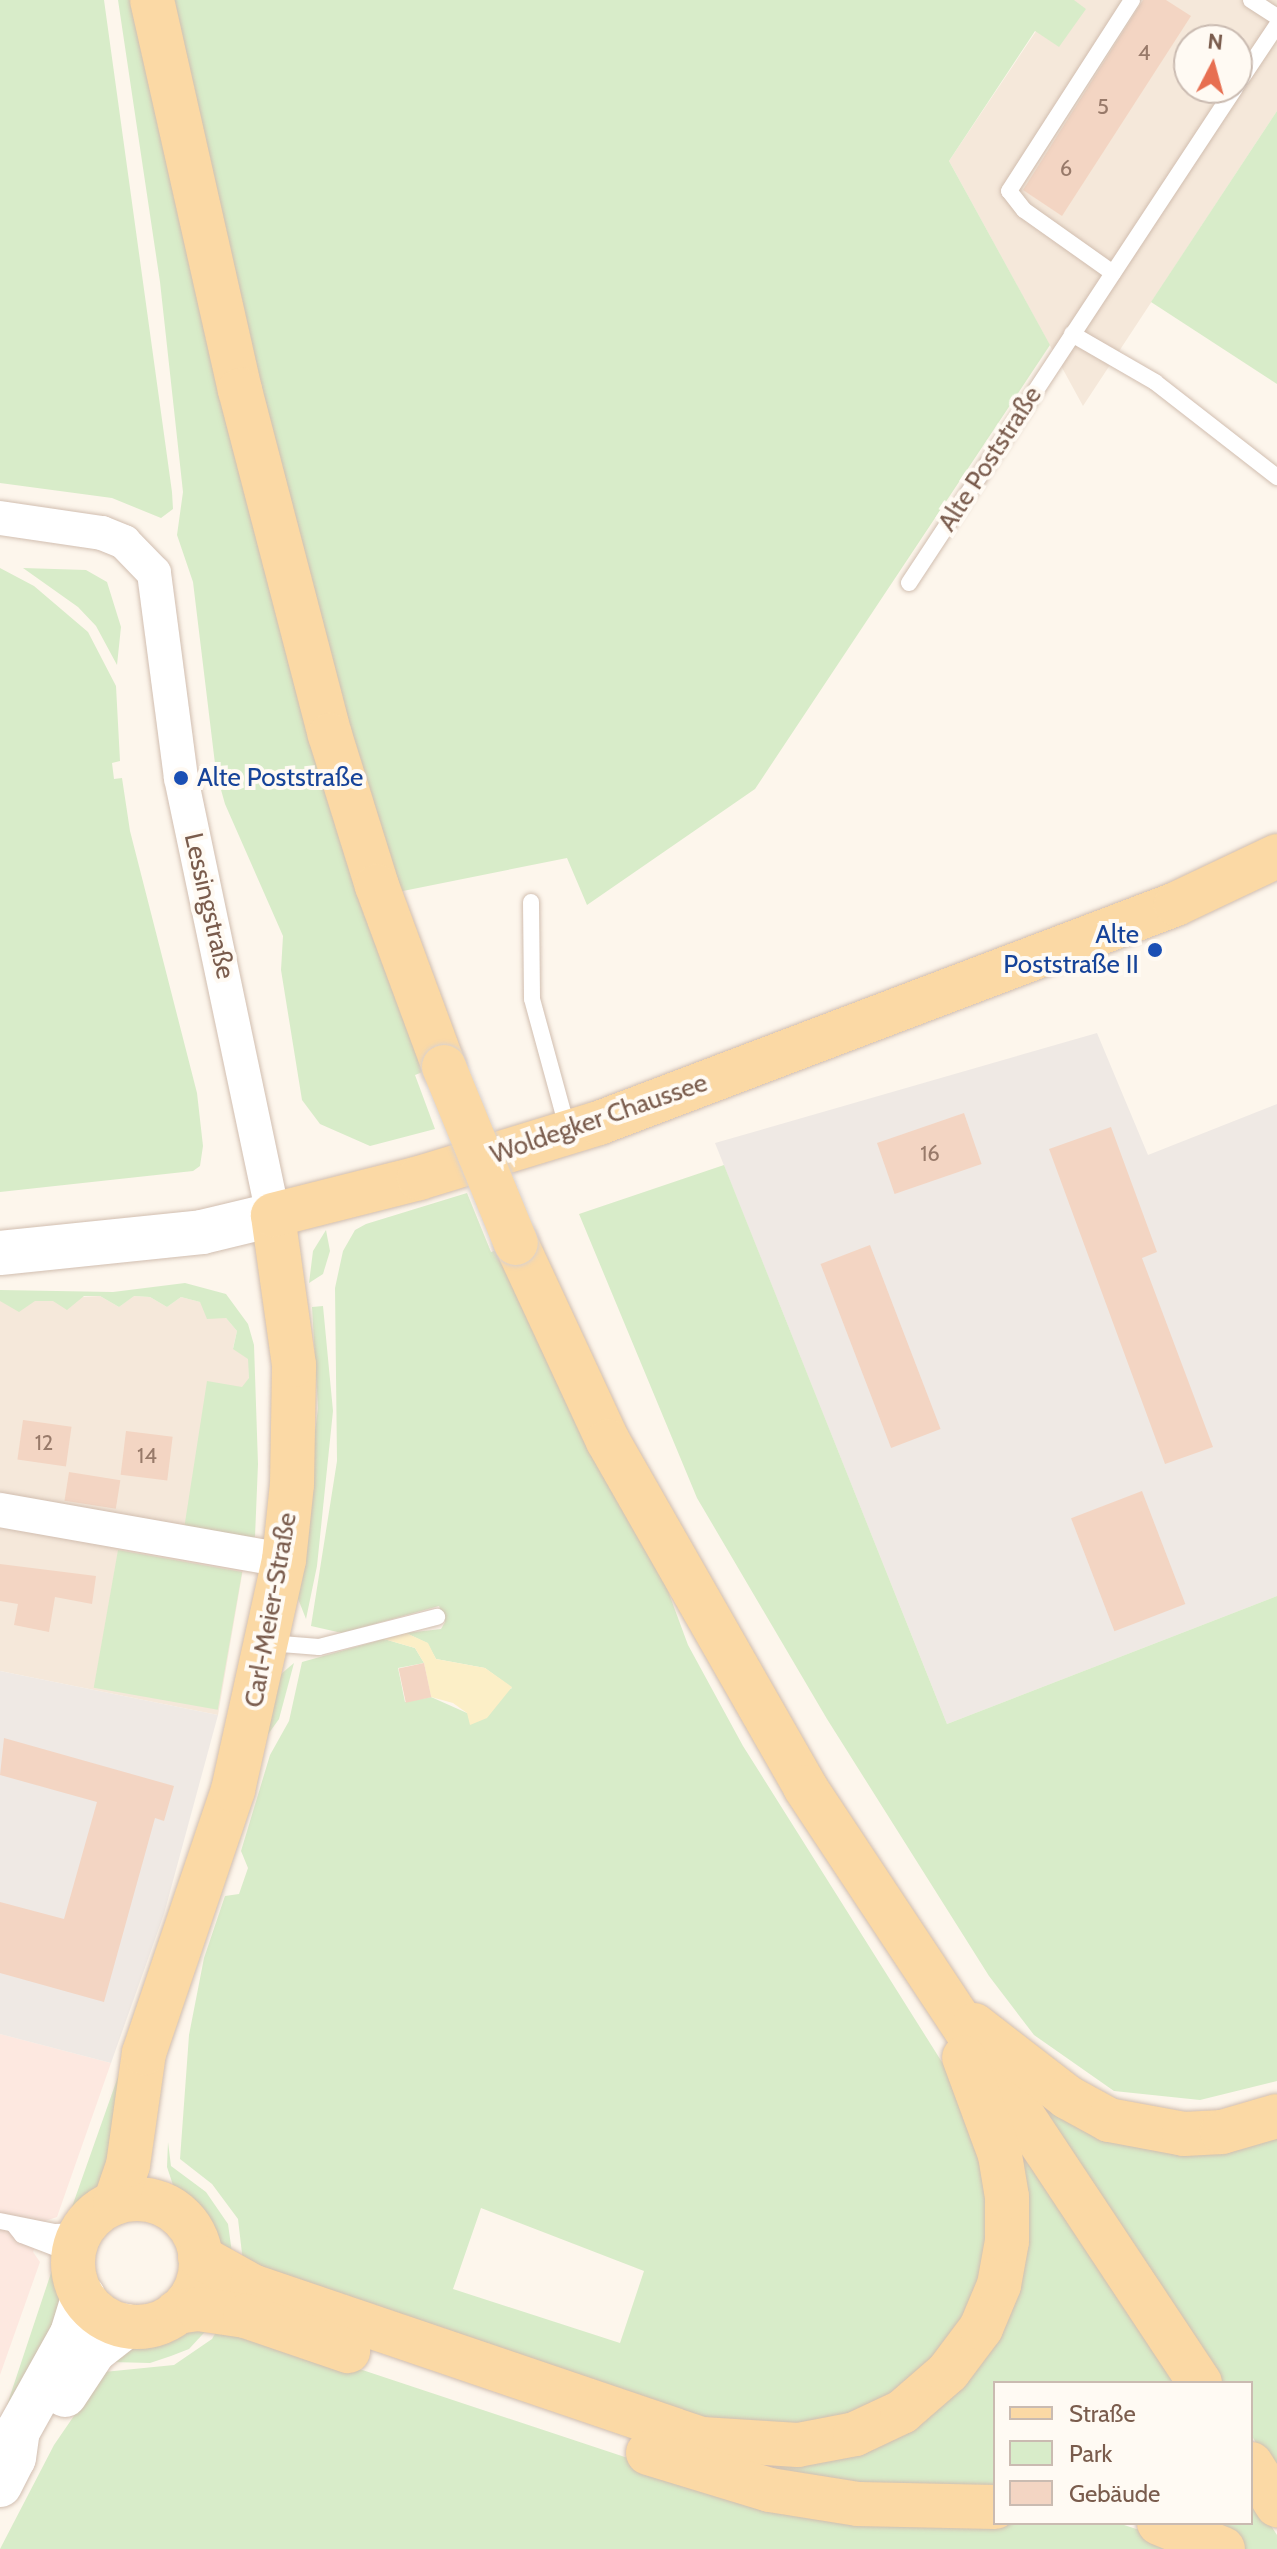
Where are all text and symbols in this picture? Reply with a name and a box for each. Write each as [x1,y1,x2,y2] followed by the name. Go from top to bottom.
[1173,24,1253,104] north arrow
[1206,27,1225,56] text: N
[1138,40,1150,66] house number: 4
[1097,94,1109,120] house number: 5
[1060,156,1072,182] house number: 6
[932,381,1048,537] street label: Alte Poststraße
[197,762,363,794] place label: Alte Poststraße
[172,769,190,787] marker: Alte Poststraße
[177,830,241,982] street label: Lessingstraße
[1003,919,1139,980] place label: Alte Poststraße II
[1146,941,1164,959] marker: Alte Poststraße II
[486,1067,712,1171] street label: Woldegker Chaussee
[920,1141,940,1167] house number: 16
[35,1430,53,1456] house number: 12
[137,1443,157,1469] house number: 14
[238,1510,304,1710] street label: Carl-Meier-Straße
[993,2381,1253,2525] legend
[1069,2399,1136,2428] text: Straße
[1069,2439,1112,2468] text: Park
[1069,2479,1160,2508] text: Gebäude

